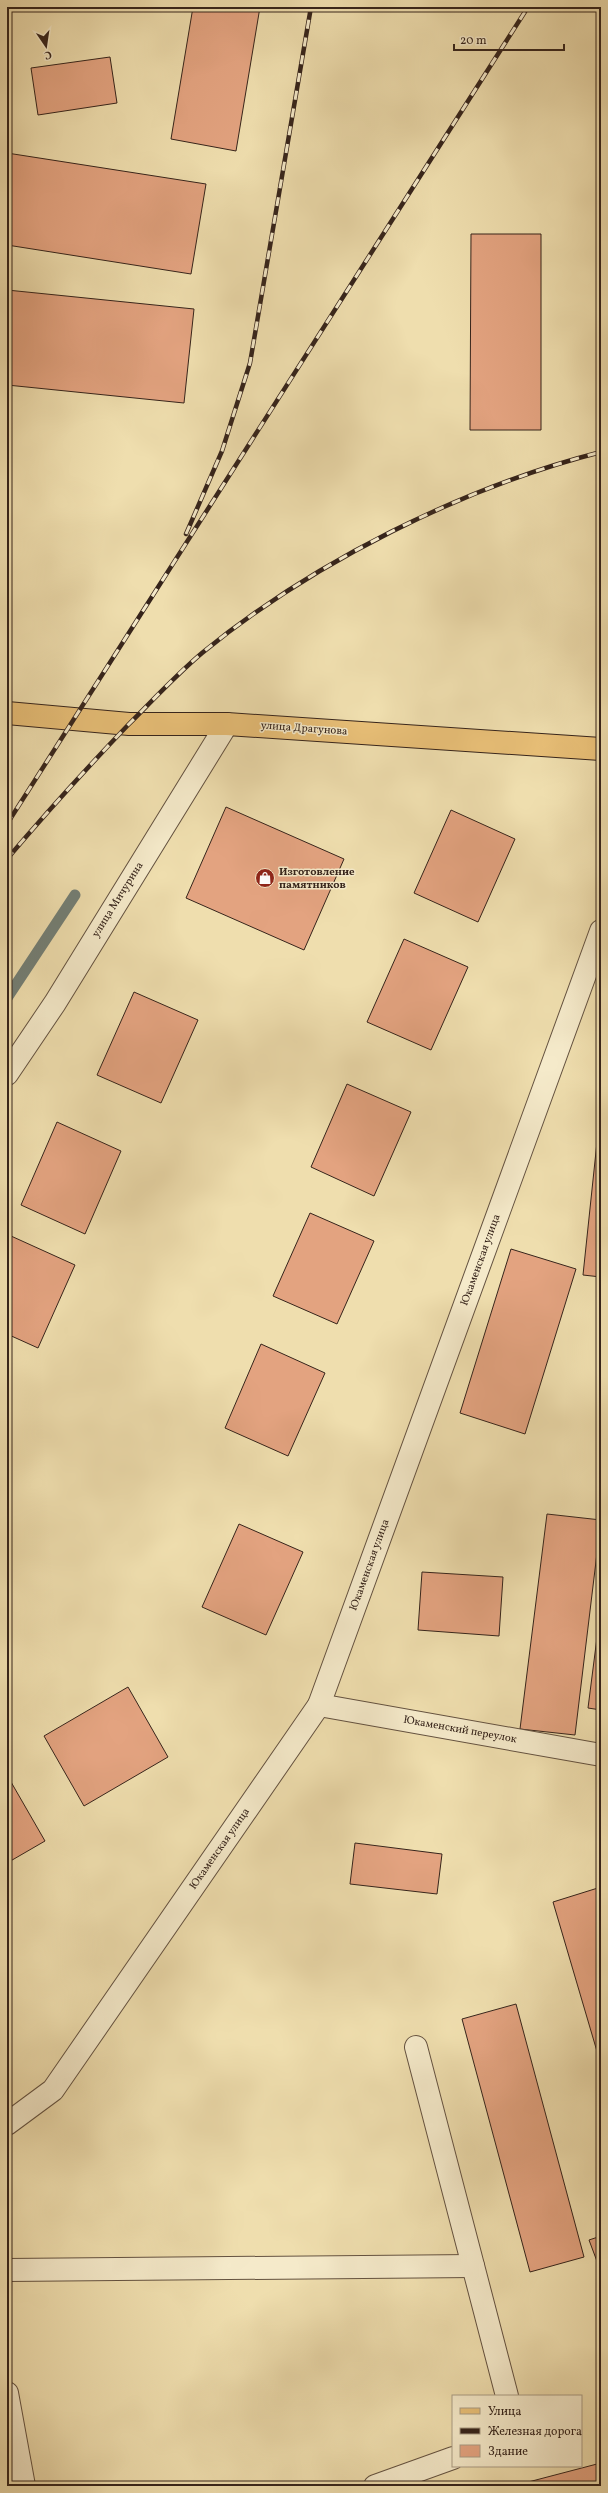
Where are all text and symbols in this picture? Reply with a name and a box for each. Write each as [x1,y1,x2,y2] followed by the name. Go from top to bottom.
[26,26,66,66] north arrow
[454,26,564,52] scale bar
[460,33,487,49] text: 20 m
[43,46,53,62] text: С
[260,718,348,740] street label: улица Драгунова
[89,859,148,941] street label: улица Мичурина
[279,865,355,893] place label: Изготовление памятников
[254,867,276,889] shop icon: Изготовление памятников
[457,1212,505,1308] street label: Юкаменская улица
[346,1517,394,1613] street label: Юкаменская улица
[402,1713,518,1747] street label: Юкаменский переулок
[186,1805,254,1893] street label: Юкаменская улица
[452,2395,582,2467] legend
[488,2404,521,2420] text: Улица
[488,2424,582,2440] text: Железная дорога
[488,2444,528,2460] text: Здание

